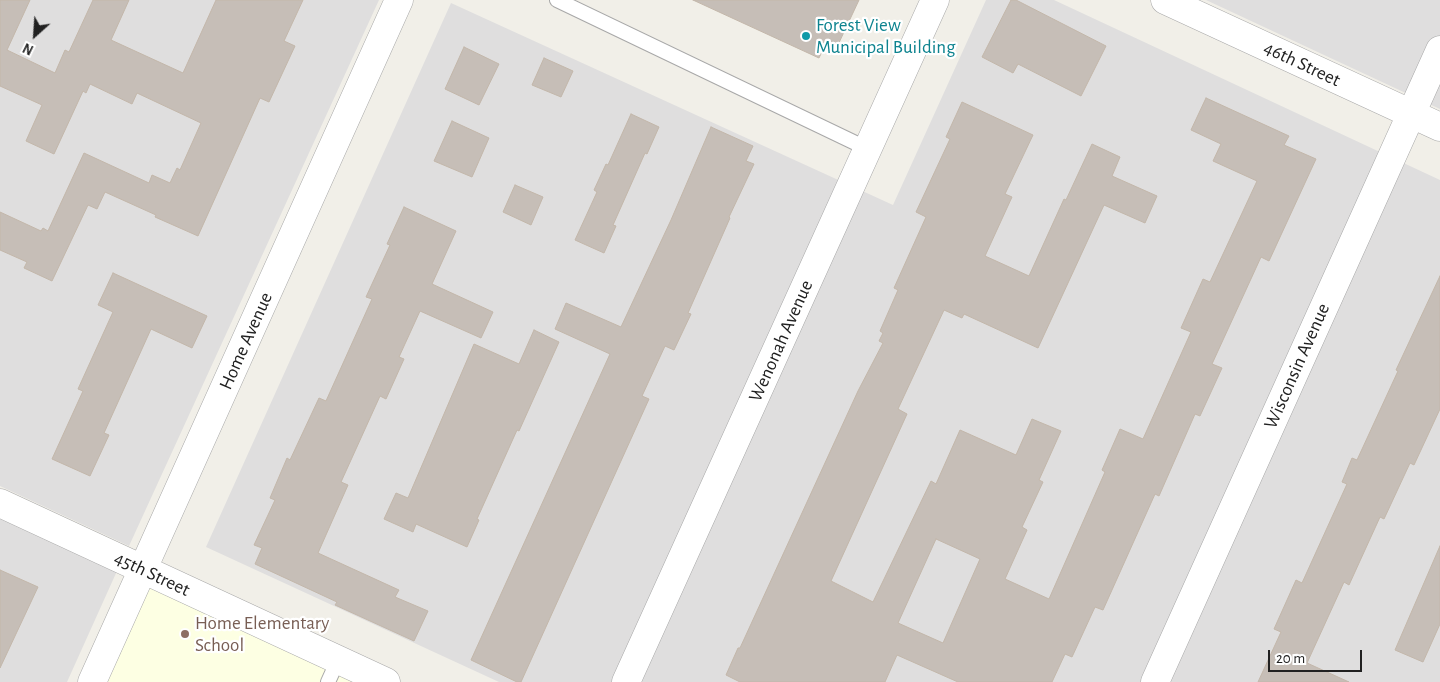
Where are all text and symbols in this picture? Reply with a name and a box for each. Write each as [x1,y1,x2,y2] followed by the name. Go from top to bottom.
[10,10,60,60] north arrow
[816,14,955,58] place label: Forest View Municipal Building
[800,30,812,42] marker: Forest View Municipal Building
[1260,36,1344,92] street label: 46th Street
[21,40,36,57] text: N
[744,277,818,405] street label: Wenonah Avenue
[214,289,278,393] street label: Home Avenue
[1259,300,1335,432] street label: Wisconsin Avenue
[111,547,193,601] street label: 45th Street
[195,612,329,656] place label: Home Elementary School
[179,628,191,640] marker: Home Elementary School
[1270,640,1364,672] scale bar
[1276,651,1305,666] text: 20 m

